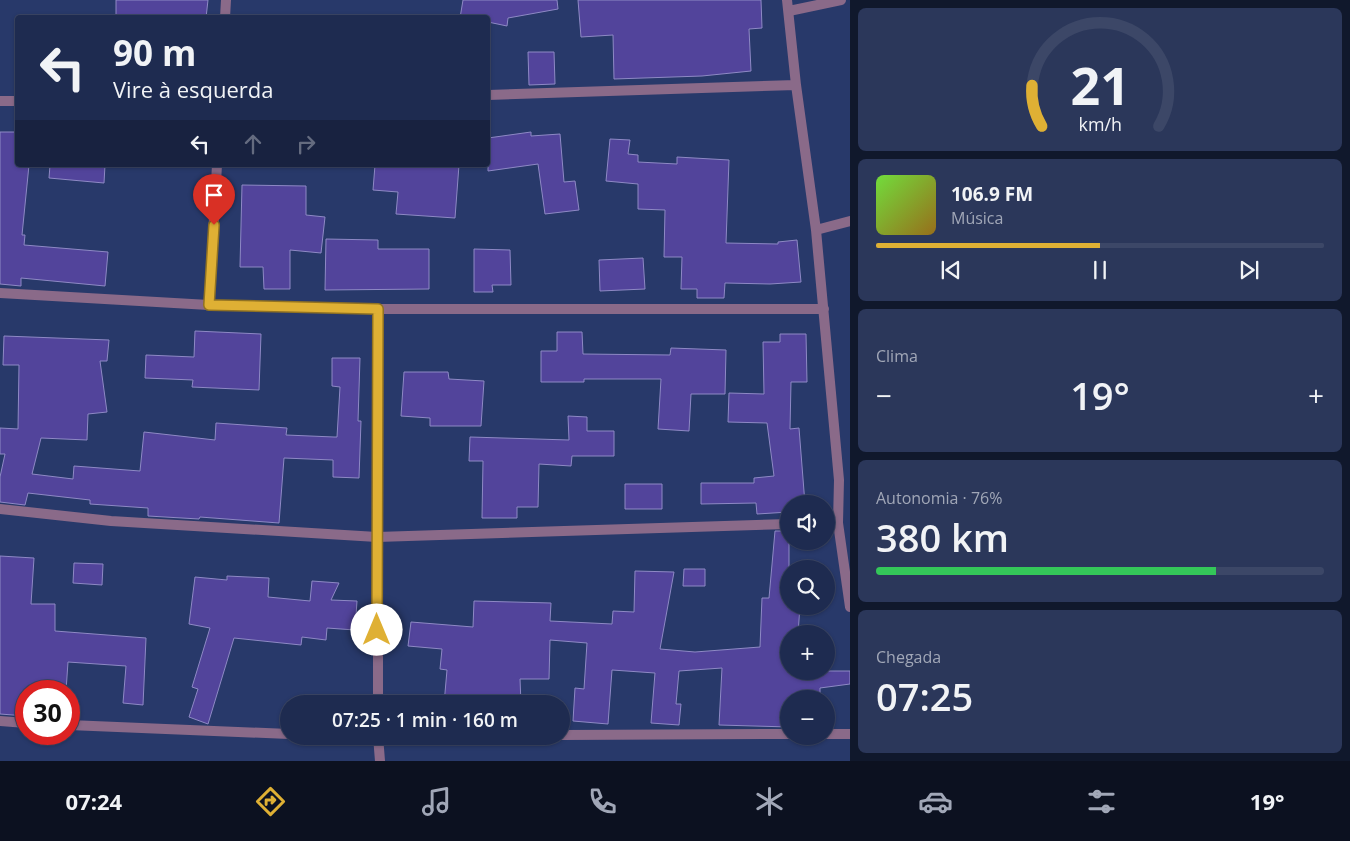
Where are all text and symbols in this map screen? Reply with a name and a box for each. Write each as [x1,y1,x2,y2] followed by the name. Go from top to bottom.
[113,29,196,76] text: 90 m
[30,35,95,100] icon: left
[1070,49,1130,120] text: 21
[113,74,274,104] text: Vire à esquerda
[1078,112,1122,136] text: km/h
[186,130,214,158] icon: left
[239,130,267,158] icon: ahead
[292,130,320,158] icon: right
[193,174,235,225] pin
[200,181,228,209] icon: arrive
[951,181,1033,207] text: 106.9 FM
[951,207,1003,229] text: Música
[937,256,965,284] icon: previous
[1086,256,1114,284] icon: pause
[1235,256,1263,284] icon: next
[876,345,918,367] text: Clima
[1070,369,1130,421] text: 19°
[876,376,892,414] text: −
[1308,376,1324,414] text: +
[876,487,1002,509] text: Autonomia · 76%
[780,495,835,745] map controls
[780,495,835,550] button: sound
[876,511,1009,563] text: 380 km
[780,560,835,615] button: search
[350,603,402,655] position arrow
[780,625,835,680] button: +
[876,646,941,668] text: Chegada
[876,670,973,722] text: 07:25
[15,680,80,745] speed limit sign: 30
[780,690,835,745] button: −
[332,707,518,733] text: 07:25 · 1 min · 160 m
[253,784,288,819] icon: directions
[419,784,454,819] icon: music
[585,784,620,819] icon: phone
[752,784,787,819] icon: climate
[918,784,953,819] icon: car
[1084,784,1119,819] icon: filters
[66,786,122,816] text: 07:24
[1250,786,1284,816] text: 19°

